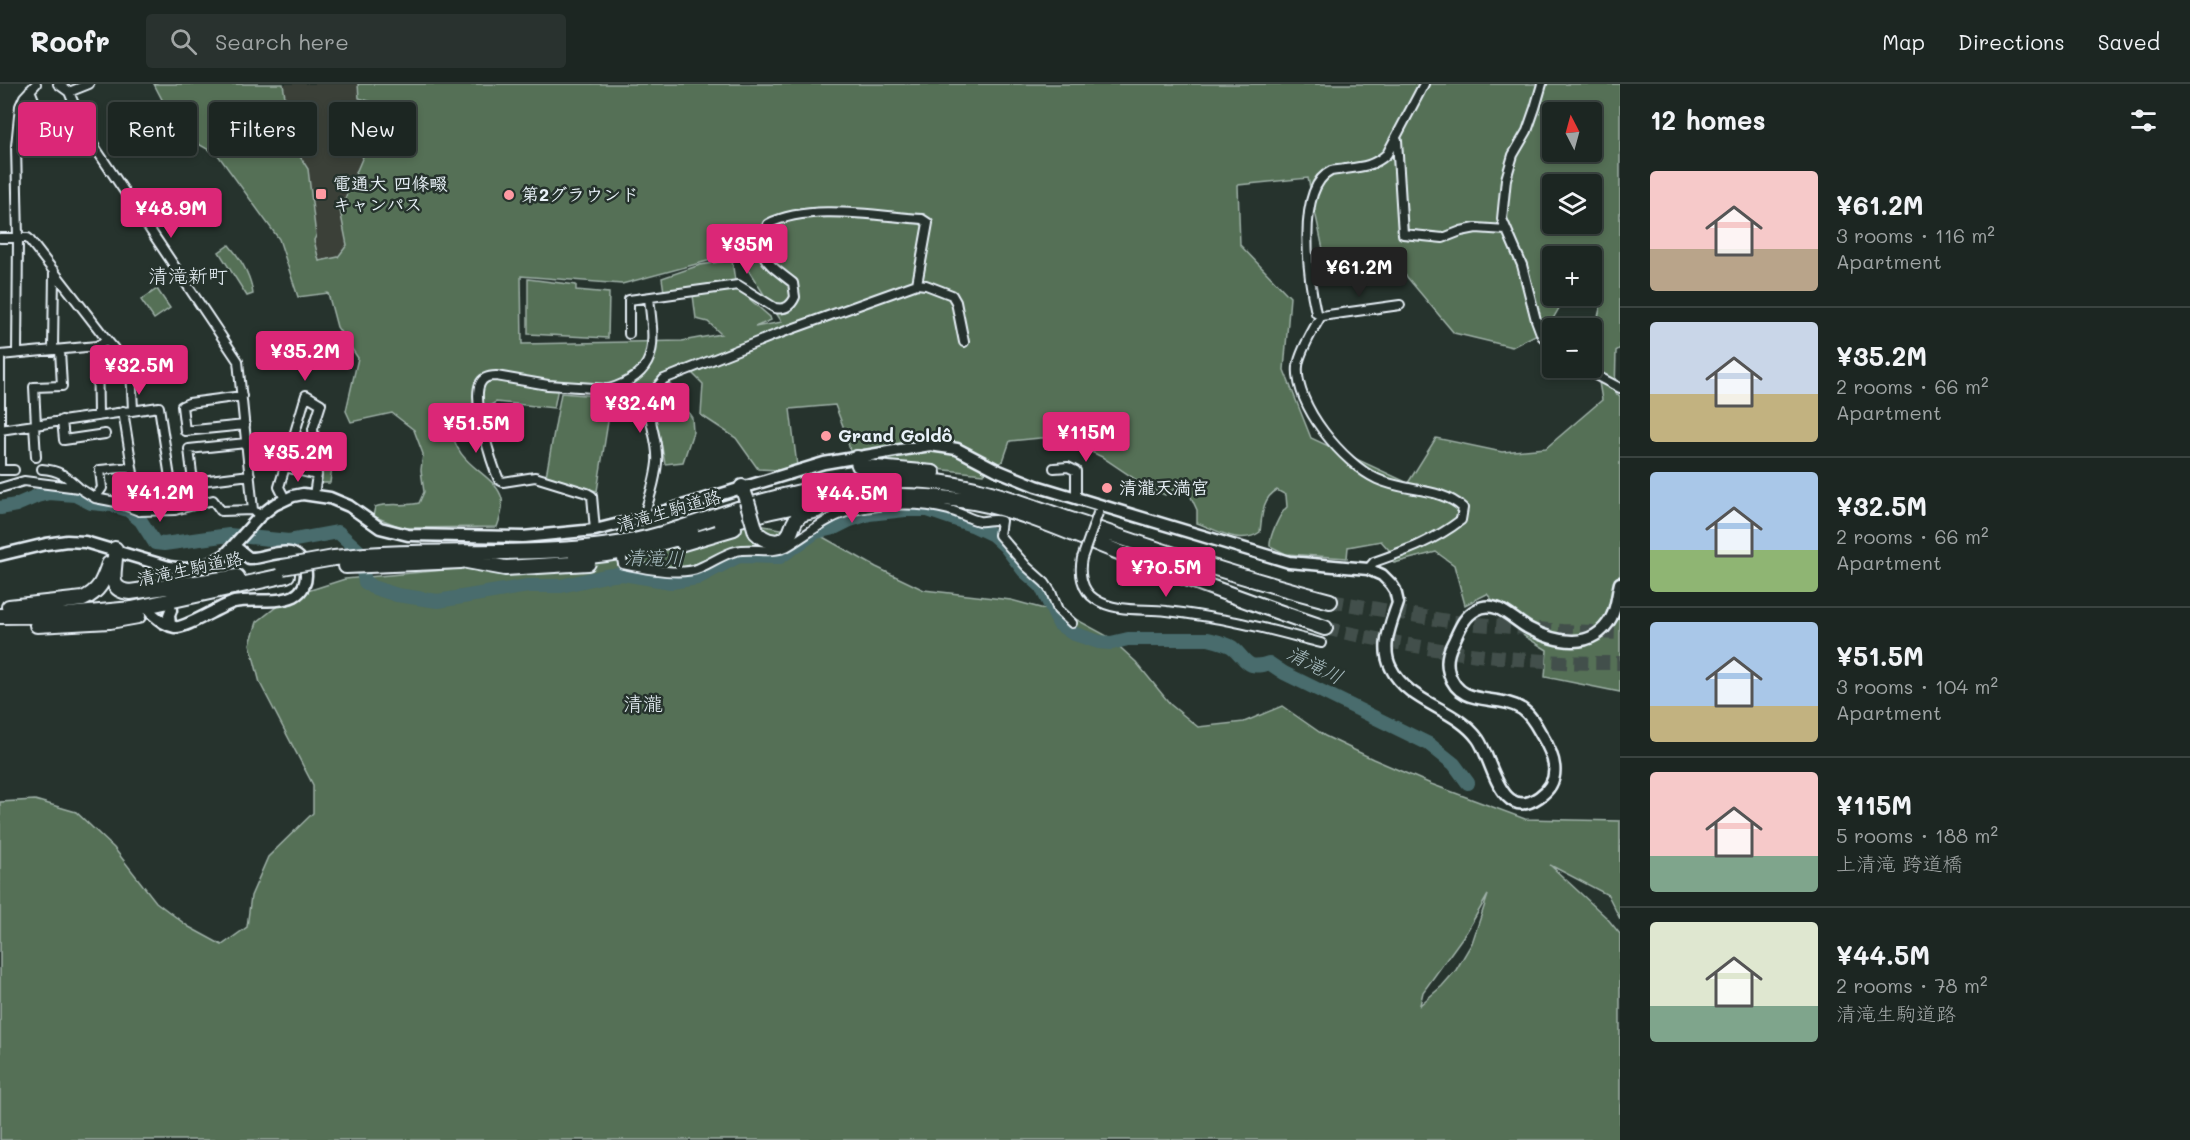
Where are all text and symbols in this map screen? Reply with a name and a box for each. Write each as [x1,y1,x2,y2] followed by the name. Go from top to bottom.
[146,14,566,68] search box
[30,23,110,59] text: Roofr
[167,25,200,58] icon: search
[215,27,349,56] text: Search here
[1882,28,1925,55] text: Map
[1958,28,2065,55] text: Directions
[2098,28,2160,55] text: Saved
[18,102,96,156] chip: Buy
[108,102,197,156] chip: Rent
[209,102,317,156] chip: Filters
[329,102,416,156] chip: New
[1542,102,1602,162] north arrow
[1542,102,1602,378] map controls
[1650,103,1766,137] text: 12 homes
[2127,104,2160,137] icon: filters
[333,171,447,216] place label: 電通大 四條畷 キャンパス
[1542,174,1602,234] button: layers
[521,182,639,206] place label: 第2グラウンド
[314,187,328,201] marker: 電通大 四條畷 キャンパス
[122,188,220,239] pin: ¥48.9M
[502,188,516,202] marker: 第2グラウンド
[1836,188,1924,222] text: ¥61.2M
[135,194,207,220] text: ¥48.9M
[1698,195,1770,267] icon: home
[1836,222,1995,248] text: 3 rooms · 116 m²
[711,224,783,275] pin: ¥35M
[721,230,773,256] text: ¥35M
[1542,246,1602,306] button: +
[1310,247,1408,298] pin: ¥61.2M
[1836,248,1942,274] text: Apartment
[1325,253,1393,279] text: ¥61.2M
[148,262,228,288] district label: 清滝新町
[1542,318,1602,378] button: −
[256,331,354,382] pin: ¥35.2M
[270,337,340,363] text: ¥35.2M
[1836,339,1927,373] text: ¥35.2M
[90,345,188,396] pin: ¥32.5M
[1698,346,1770,418] icon: home
[104,351,174,377] text: ¥32.5M
[1836,373,1989,399] text: 2 rooms · 66 m²
[591,383,689,434] pin: ¥32.4M
[604,389,676,415] text: ¥32.4M
[1836,399,1942,425] text: Apartment
[427,403,525,454] pin: ¥51.5M
[442,409,510,435] text: ¥51.5M
[1044,412,1128,463] pin: ¥115M
[1057,418,1115,444] text: ¥115M
[838,423,953,447] place label: Grand Goldô
[819,429,833,443] marker: Grand Goldô
[249,432,347,483] pin: ¥35.2M
[263,438,333,464] text: ¥35.2M
[111,472,209,523] pin: ¥41.2M
[803,473,901,524] pin: ¥44.5M
[1119,475,1209,499] place label: 清瀧天満宮
[126,478,194,504] text: ¥41.2M
[816,479,888,505] text: ¥44.5M
[1100,481,1114,495] marker: 清瀧天満宮
[614,484,724,536] street label: 清滝生駒道路
[1836,489,1927,523] text: ¥32.5M
[1698,496,1770,568] icon: home
[1836,523,1989,549] text: 2 rooms · 66 m²
[624,543,684,571] water label: 清滝川
[134,545,245,591] street label: 清滝生駒道路
[1117,547,1215,598] pin: ¥70.5M
[1836,549,1942,575] text: Apartment
[1130,553,1202,579] text: ¥70.5M
[1283,639,1348,689] water label: 清滝川
[1836,639,1924,673] text: ¥51.5M
[1698,646,1770,718] icon: home
[1836,673,1998,699] text: 3 rooms · 104 m²
[623,690,663,716] district label: 清瀧
[1836,699,1942,725] text: Apartment
[1836,788,1912,822] text: ¥115M
[1698,796,1770,868] icon: home
[1836,822,1998,848] text: 5 rooms · 188 m²
[1836,850,1962,876] text: 上清滝 跨道橋
[1836,938,1930,972] text: ¥44.5M
[1698,946,1770,1018] icon: home
[1836,972,1988,998] text: 2 rooms · 78 m²
[1836,1000,1956,1026] text: 清滝生駒道路

